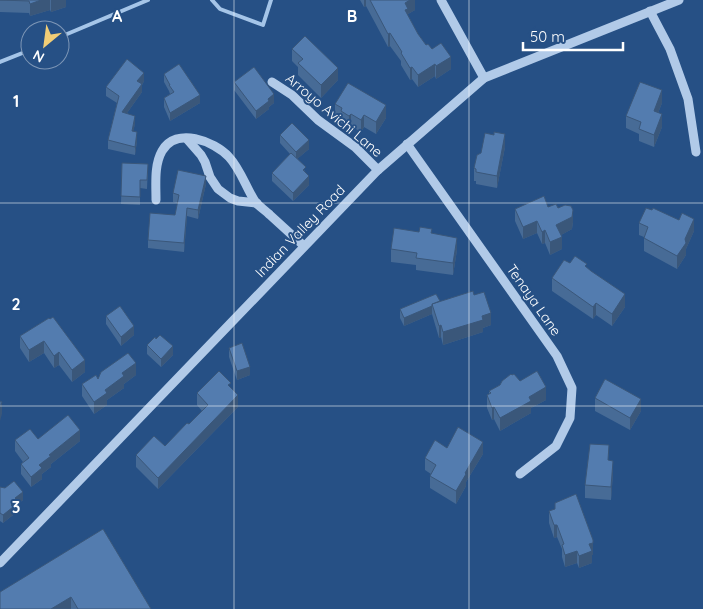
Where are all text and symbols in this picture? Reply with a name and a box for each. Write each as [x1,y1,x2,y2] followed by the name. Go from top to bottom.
[112,6,123,26] text: A
[347,6,357,26] text: B
[20,20,70,70] north arrow
[523,20,623,52] scale bar
[530,27,565,46] text: 50 m
[30,46,48,67] text: N
[282,69,386,161] street label: Arroyo Avichi Lane
[13,91,19,111] text: 1
[251,181,349,281] street label: Indian Valley Road
[503,261,565,339] street label: Tenaya Lane
[11,294,21,314] text: 2
[12,497,20,517] text: 3

